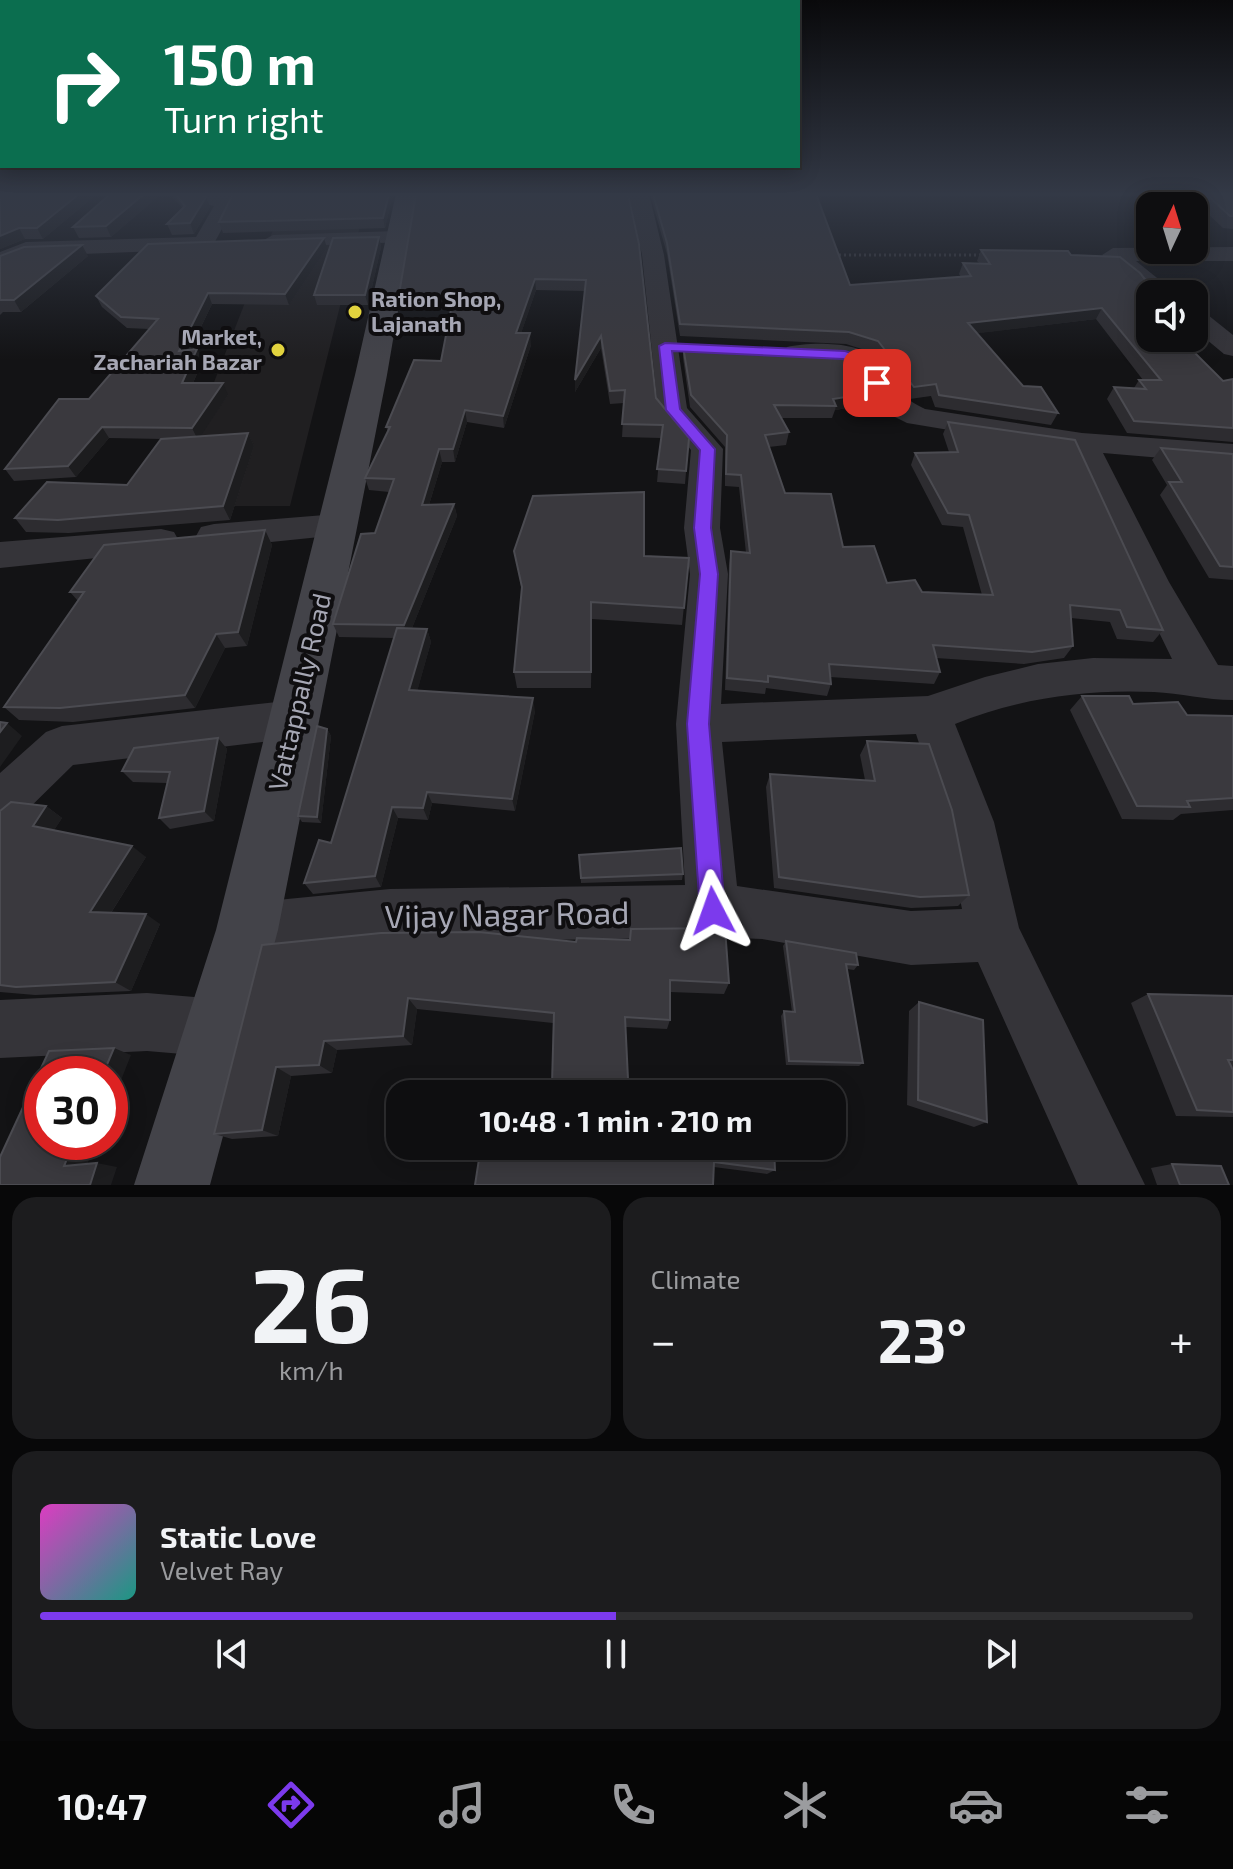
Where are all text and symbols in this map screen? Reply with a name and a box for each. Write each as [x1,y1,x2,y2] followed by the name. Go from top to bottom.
[164,29,316,96] text: 150 m
[32,32,136,136] icon: right
[164,97,324,140] text: Turn right
[1136,192,1208,264] north arrow
[1136,192,1208,352] map controls
[1136,280,1208,352] button: sound
[371,285,501,336] place label: Ration Shop, Lajanath
[346,303,364,321] marker: Ration Shop, Lajanath
[94,323,263,374] place label: Market, Zachariah Bazar
[269,341,287,359] marker: Market, Zachariah Bazar
[843,349,911,417] pin
[855,361,899,405] icon: arrive
[261,590,336,793] street label: Vattappally Road
[671,869,755,953] position arrow
[384,892,630,935] street label: Vijay Nagar Road
[24,1056,128,1160] speed limit sign: 30
[480,1102,752,1138] text: 10:48 · 1 min · 210 m
[250,1239,372,1364] text: 26
[651,1263,740,1294] text: Climate
[878,1303,967,1375] text: 23°
[651,1313,676,1366] text: −
[1169,1313,1193,1366] text: +
[279,1354,344,1385] text: km/h
[160,1518,316,1554] text: Static Love
[160,1554,283,1585] text: Velvet Ray
[210,1632,254,1676] icon: previous
[594,1632,638,1676] icon: pause
[979,1632,1023,1676] icon: next
[263,1777,319,1833] icon: directions
[434,1777,490,1833] icon: music
[605,1777,661,1833] icon: phone
[777,1777,833,1833] icon: climate
[948,1777,1004,1833] icon: car
[1119,1777,1175,1833] icon: filters
[58,1784,147,1827] text: 10:47

